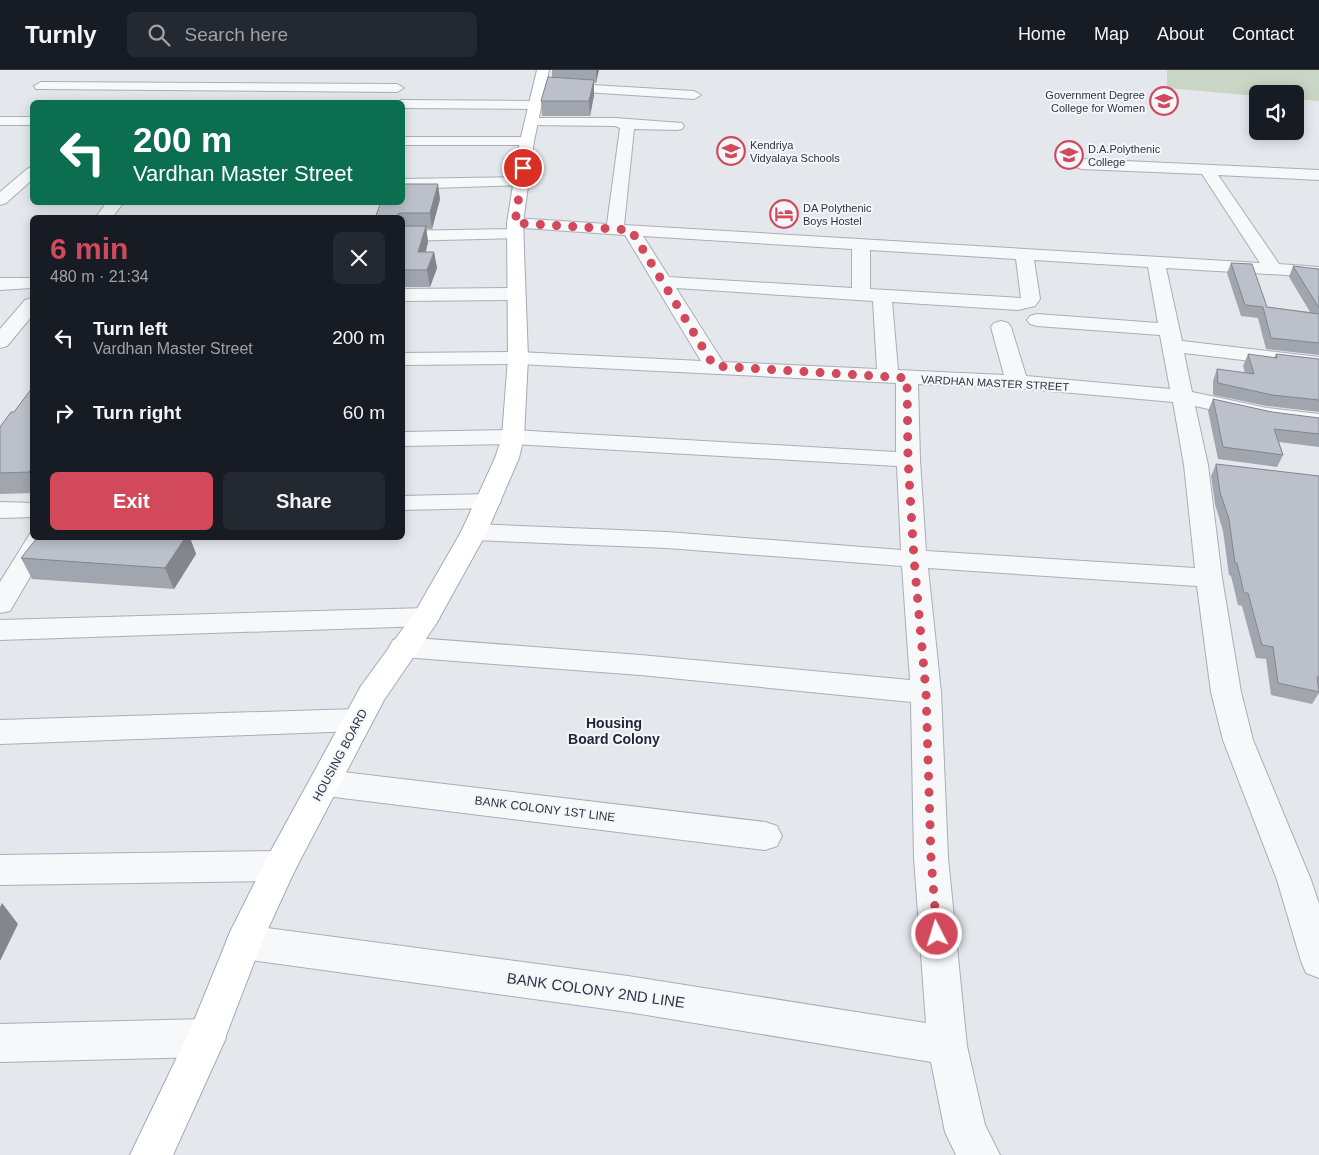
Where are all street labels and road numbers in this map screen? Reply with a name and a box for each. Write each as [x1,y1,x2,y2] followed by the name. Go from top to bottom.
[921,373,1070,393] street label: VARDHAN MASTER STREET
[310,706,370,803] street label: HOUSING BOARD
[474,793,616,825] street label: BANK COLONY 1ST LINE
[506,969,686,1011] street label: BANK COLONY 2ND LINE

